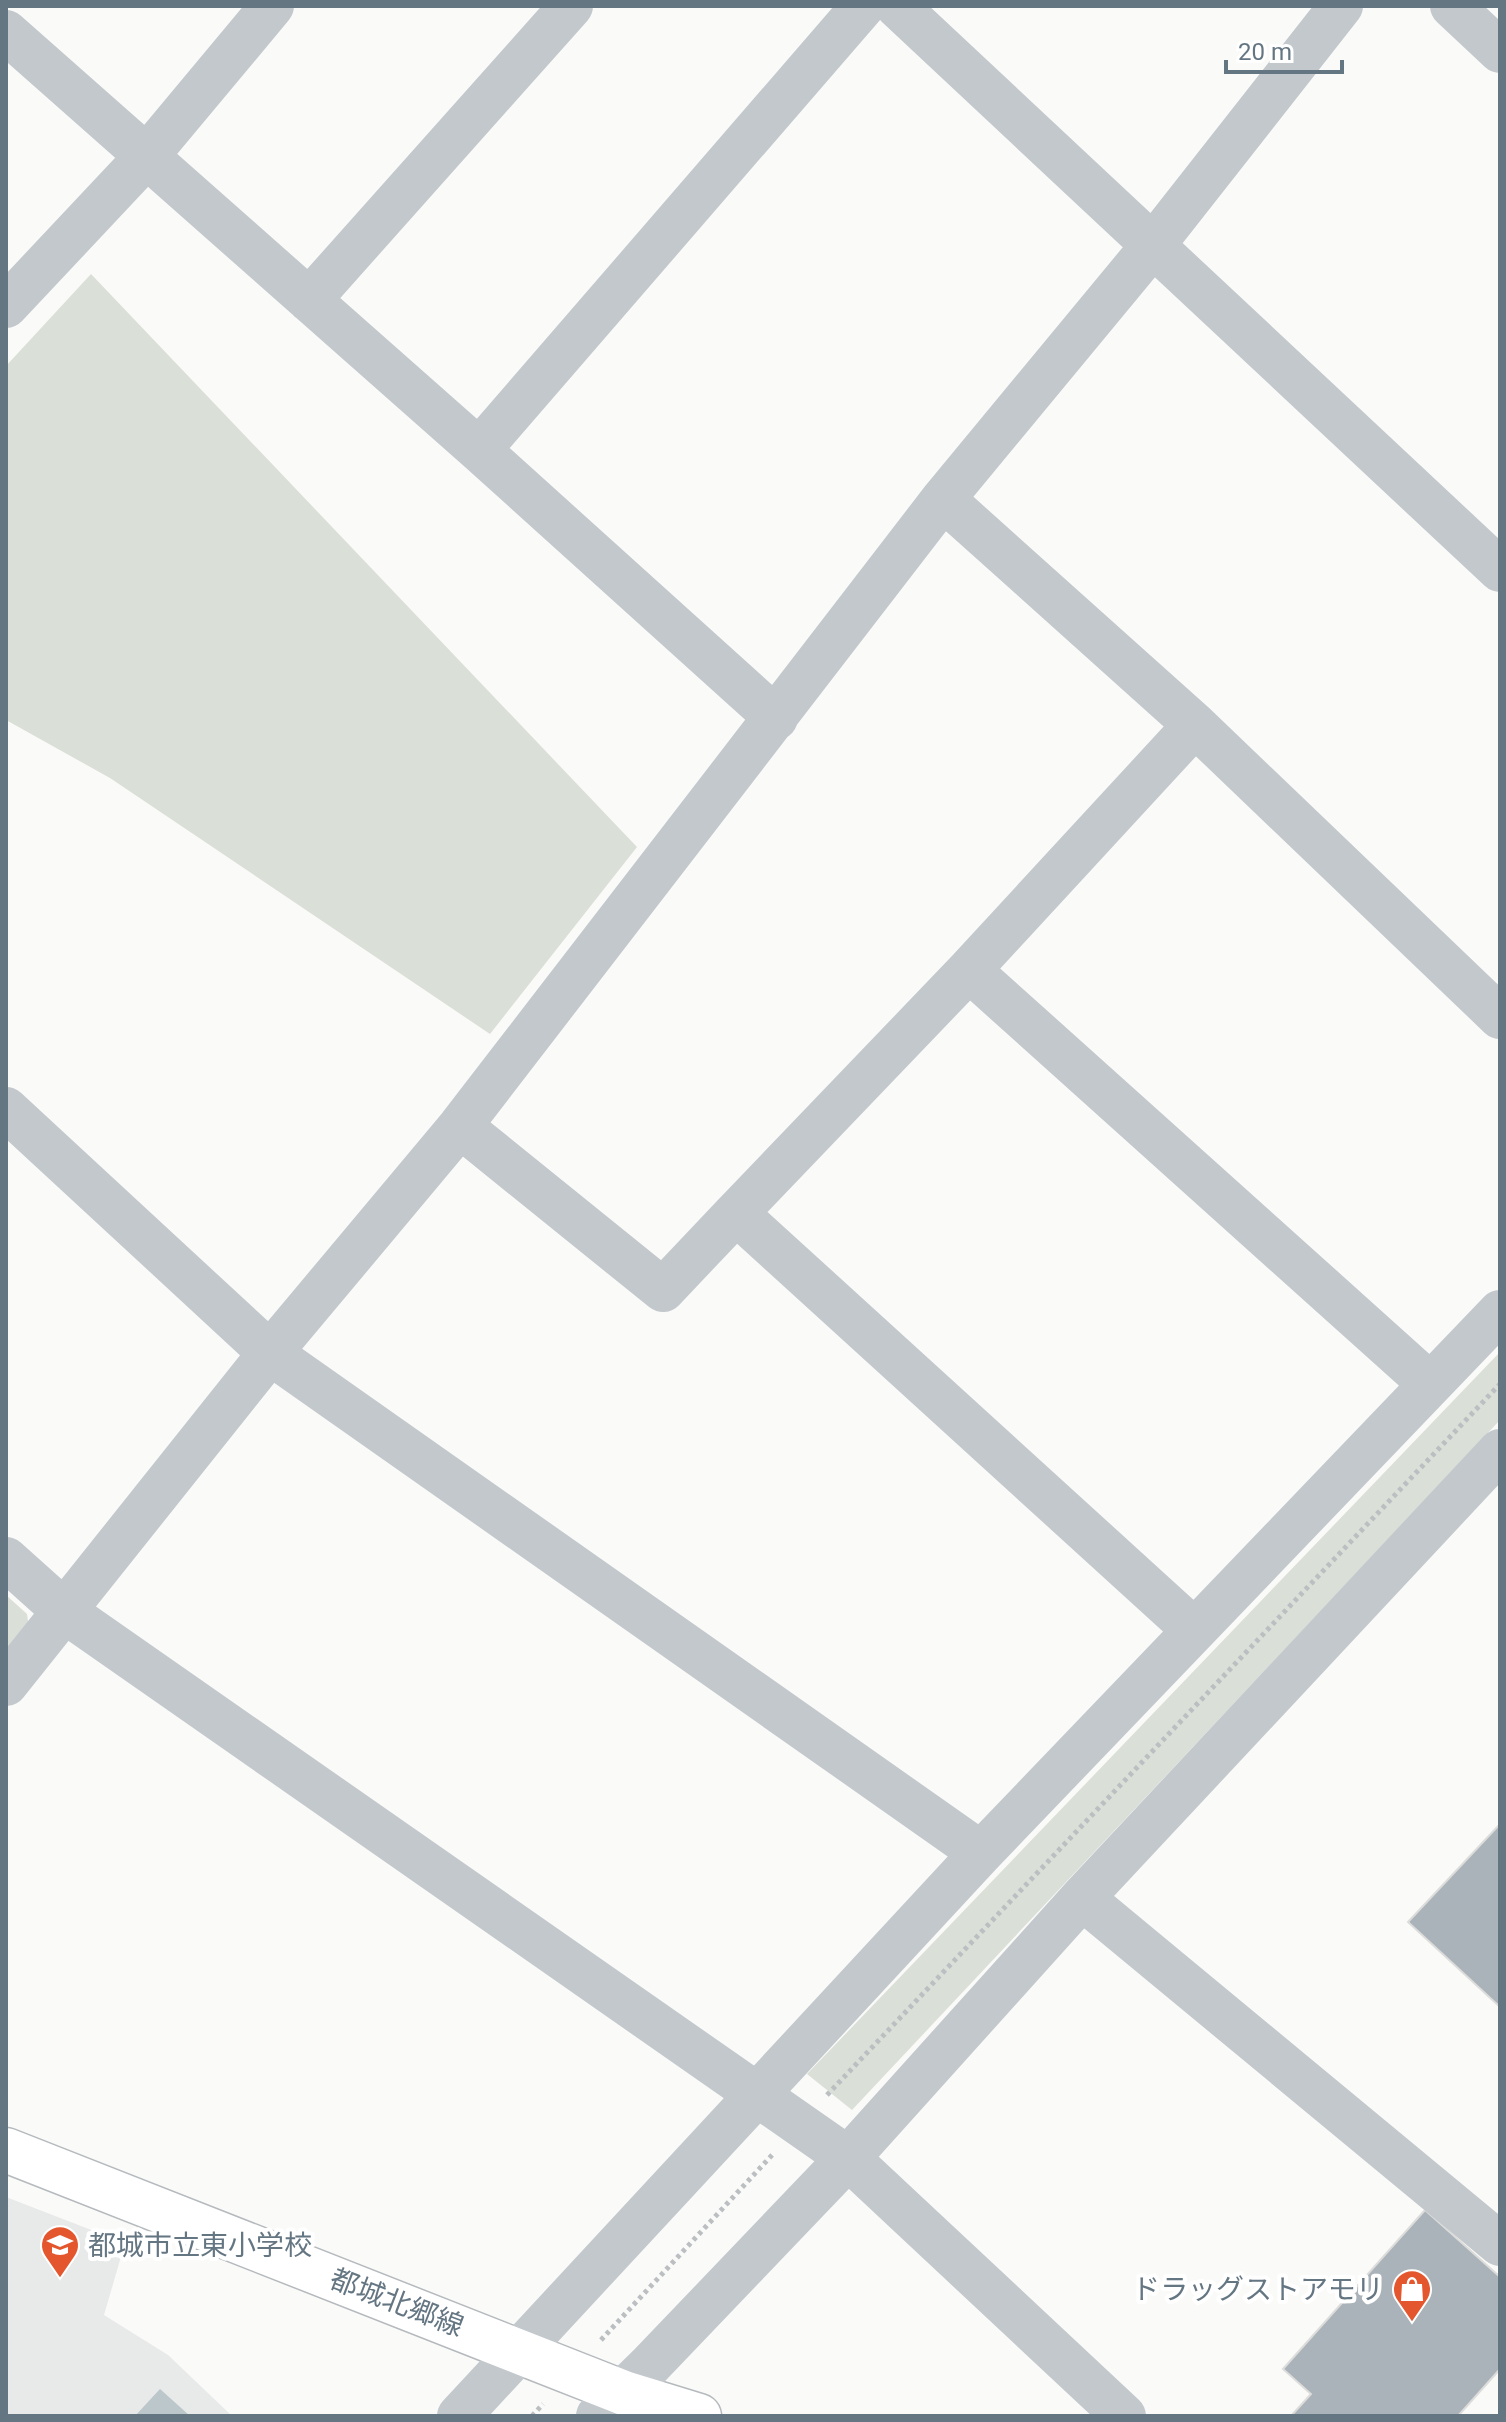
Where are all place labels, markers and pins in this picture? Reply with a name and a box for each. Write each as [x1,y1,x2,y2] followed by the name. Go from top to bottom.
[39,2224,81,2279] school or university icon: 都城市立東小学校
[88,2229,312,2262] place label: 都城市立東小学校
[1391,2268,1433,2323] shop icon: ドラッグストアモリ
[1132,2273,1384,2306] place label: ドラッグストアモリ

